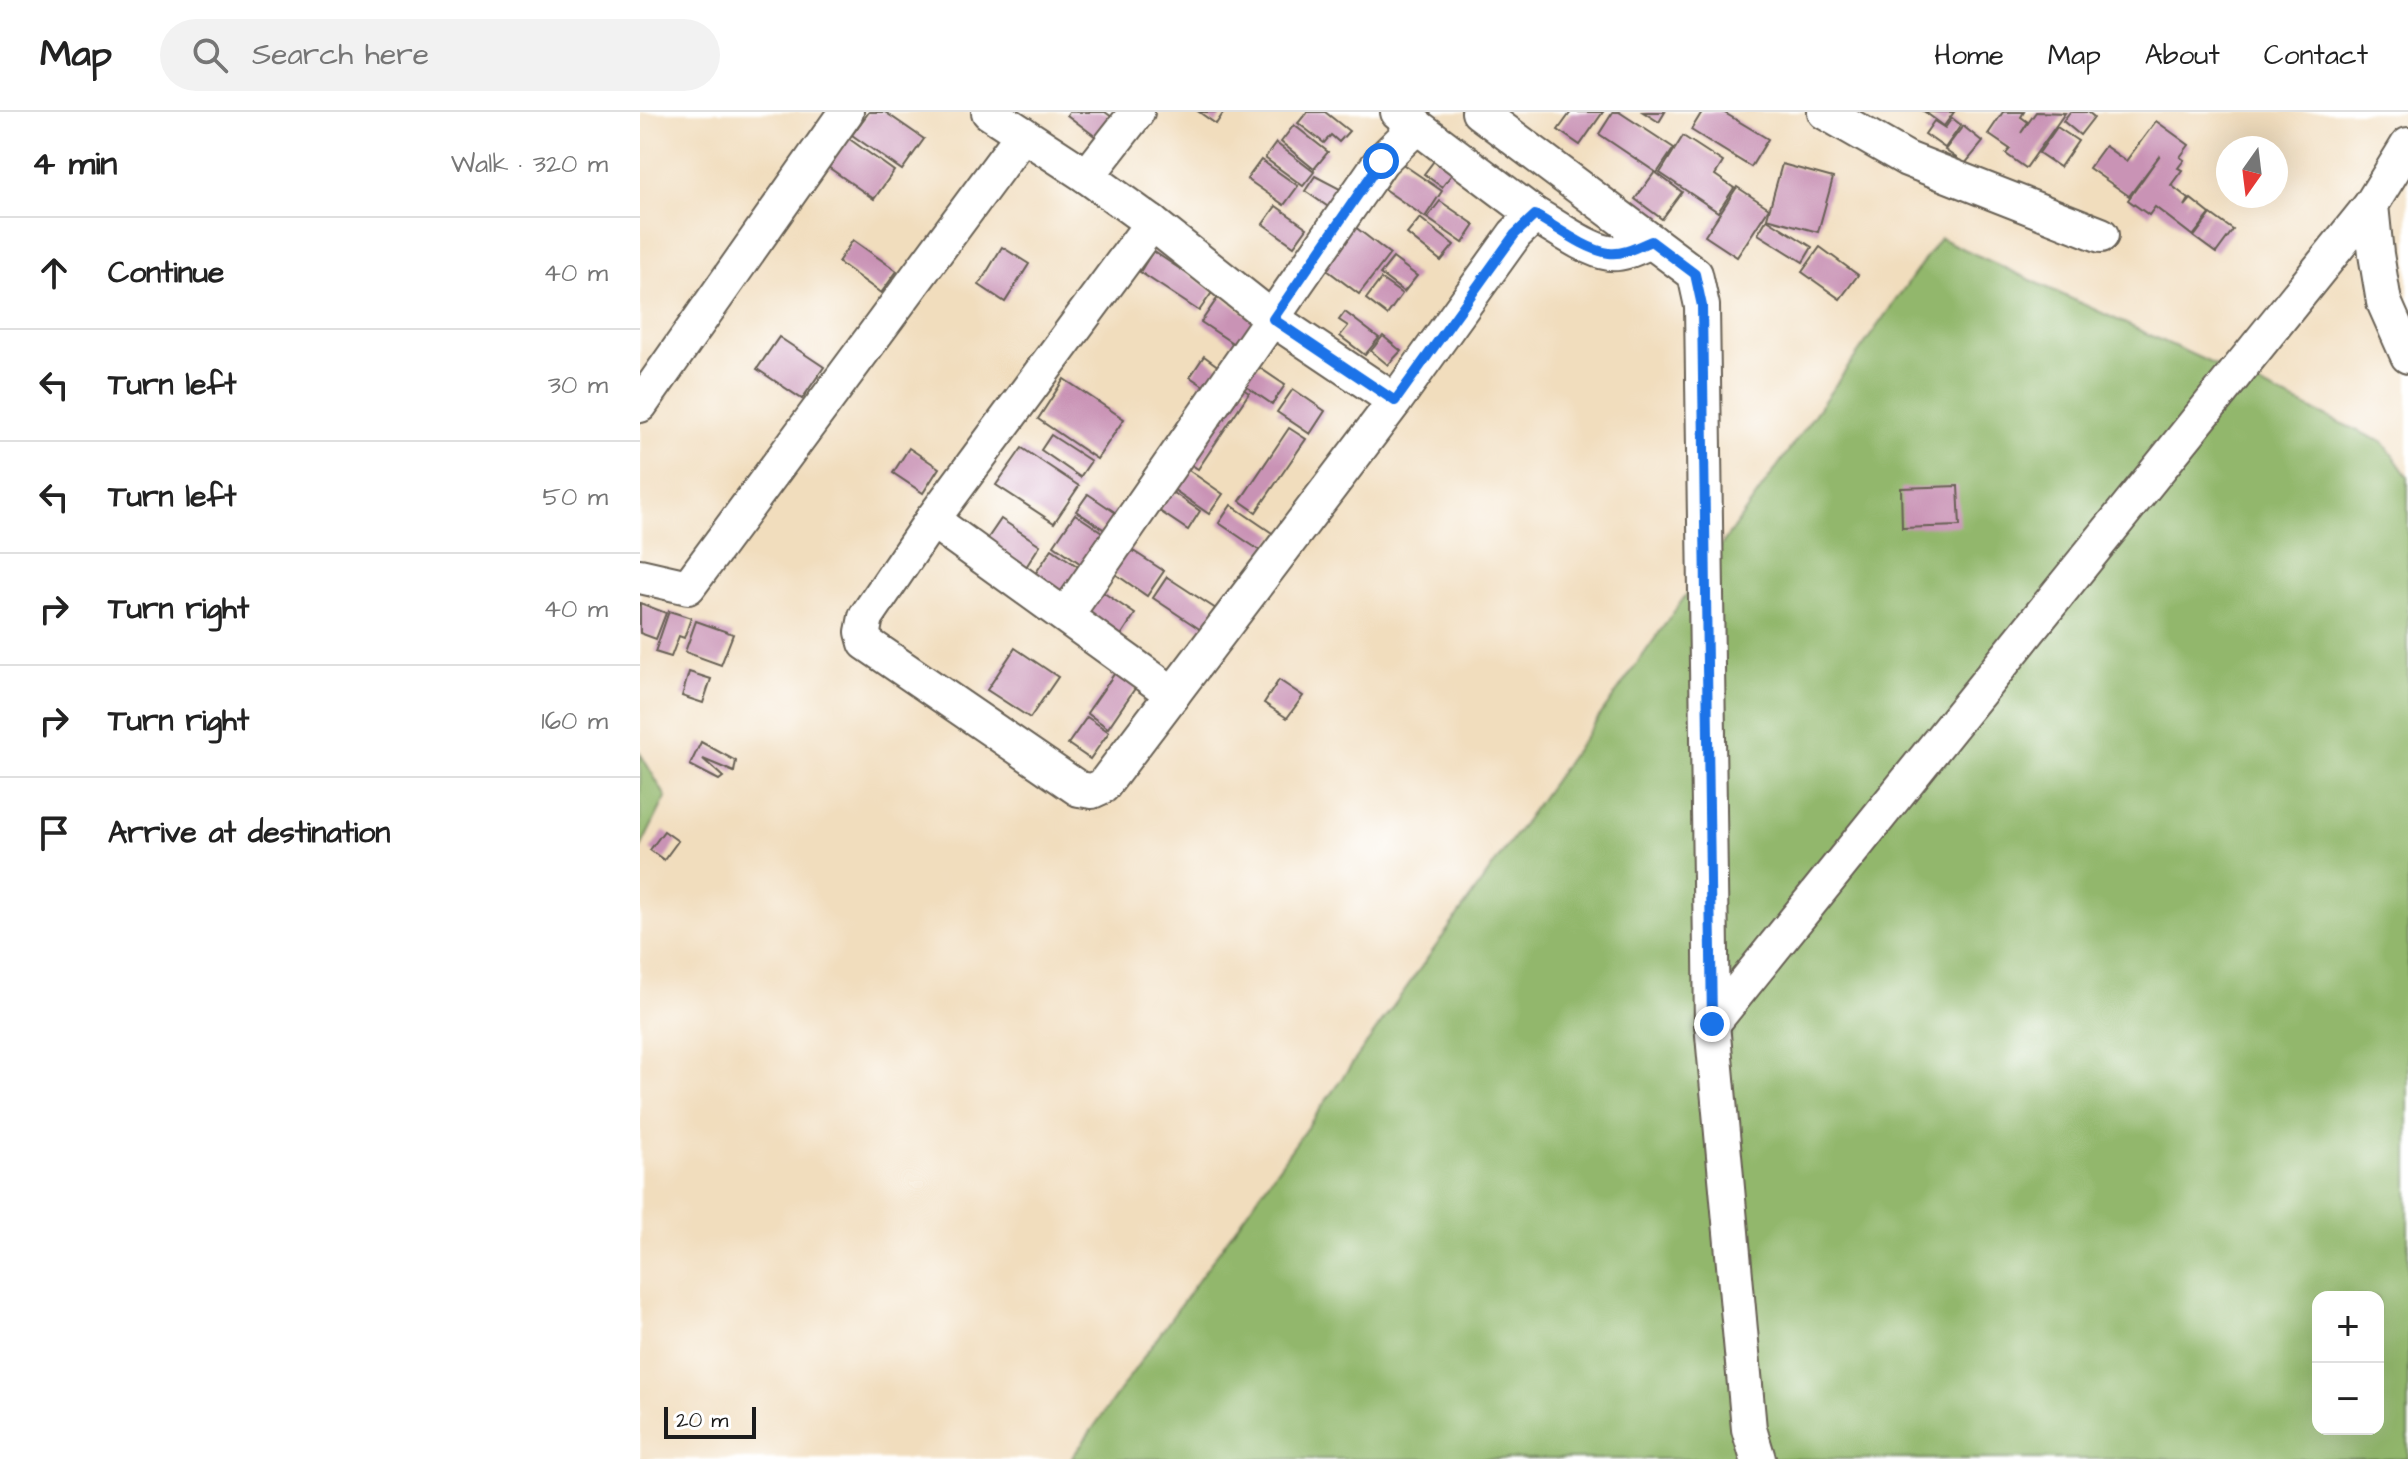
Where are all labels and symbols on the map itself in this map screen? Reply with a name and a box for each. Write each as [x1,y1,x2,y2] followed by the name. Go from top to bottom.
[2216,136,2288,208] north arrow
[1363,143,1399,179] route start
[1694,1006,1730,1042] route end
[664,1403,756,1439] scale bar

